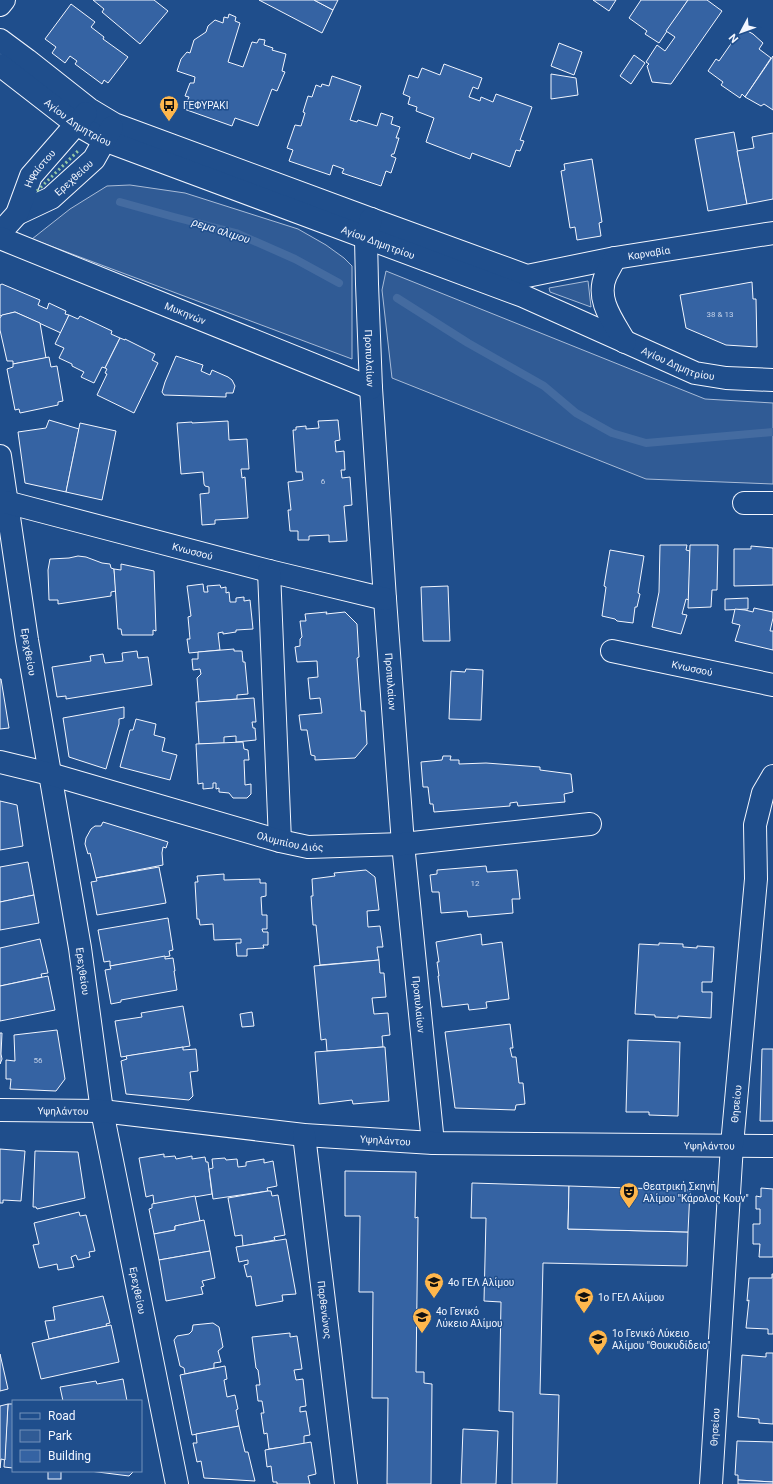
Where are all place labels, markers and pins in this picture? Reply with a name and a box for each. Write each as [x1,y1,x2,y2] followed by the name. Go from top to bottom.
[158,94,180,122] bus stop icon: ΓΕΦΥΡΑΚΙ
[183,100,228,111] place label: ΓΕΦΥΡΑΚΙ
[618,1181,640,1209] theatre icon: Θεατρική Σκηνή Αλίμου "Κάρολος Κουν"
[643,1181,749,1205] place label: Θεατρική Σκηνή Αλίμου "Κάρολος Κουν"
[423,1271,445,1299] school or university icon: 4ο ΓΕΛ Αλίμου
[448,1277,514,1288] place label: 4ο ΓΕΛ Αλίμου
[573,1286,595,1314] school or university icon: 1ο ΓΕΛ Αλίμου
[598,1292,664,1303] place label: 1ο ΓΕΛ Αλίμου
[411,1306,433,1334] school or university icon: 4ο Γενικό Λύκειο Αλίμου
[436,1306,503,1329] place label: 4ο Γενικό Λύκειο Αλίμου
[587,1328,609,1356] school or university icon: 1ο Γενικό Λύκειο Αλίμου "Θουκυδίδειο"
[612,1328,710,1351] place label: 1ο Γενικό Λύκειο Αλίμου "Θουκυδίδειο"

